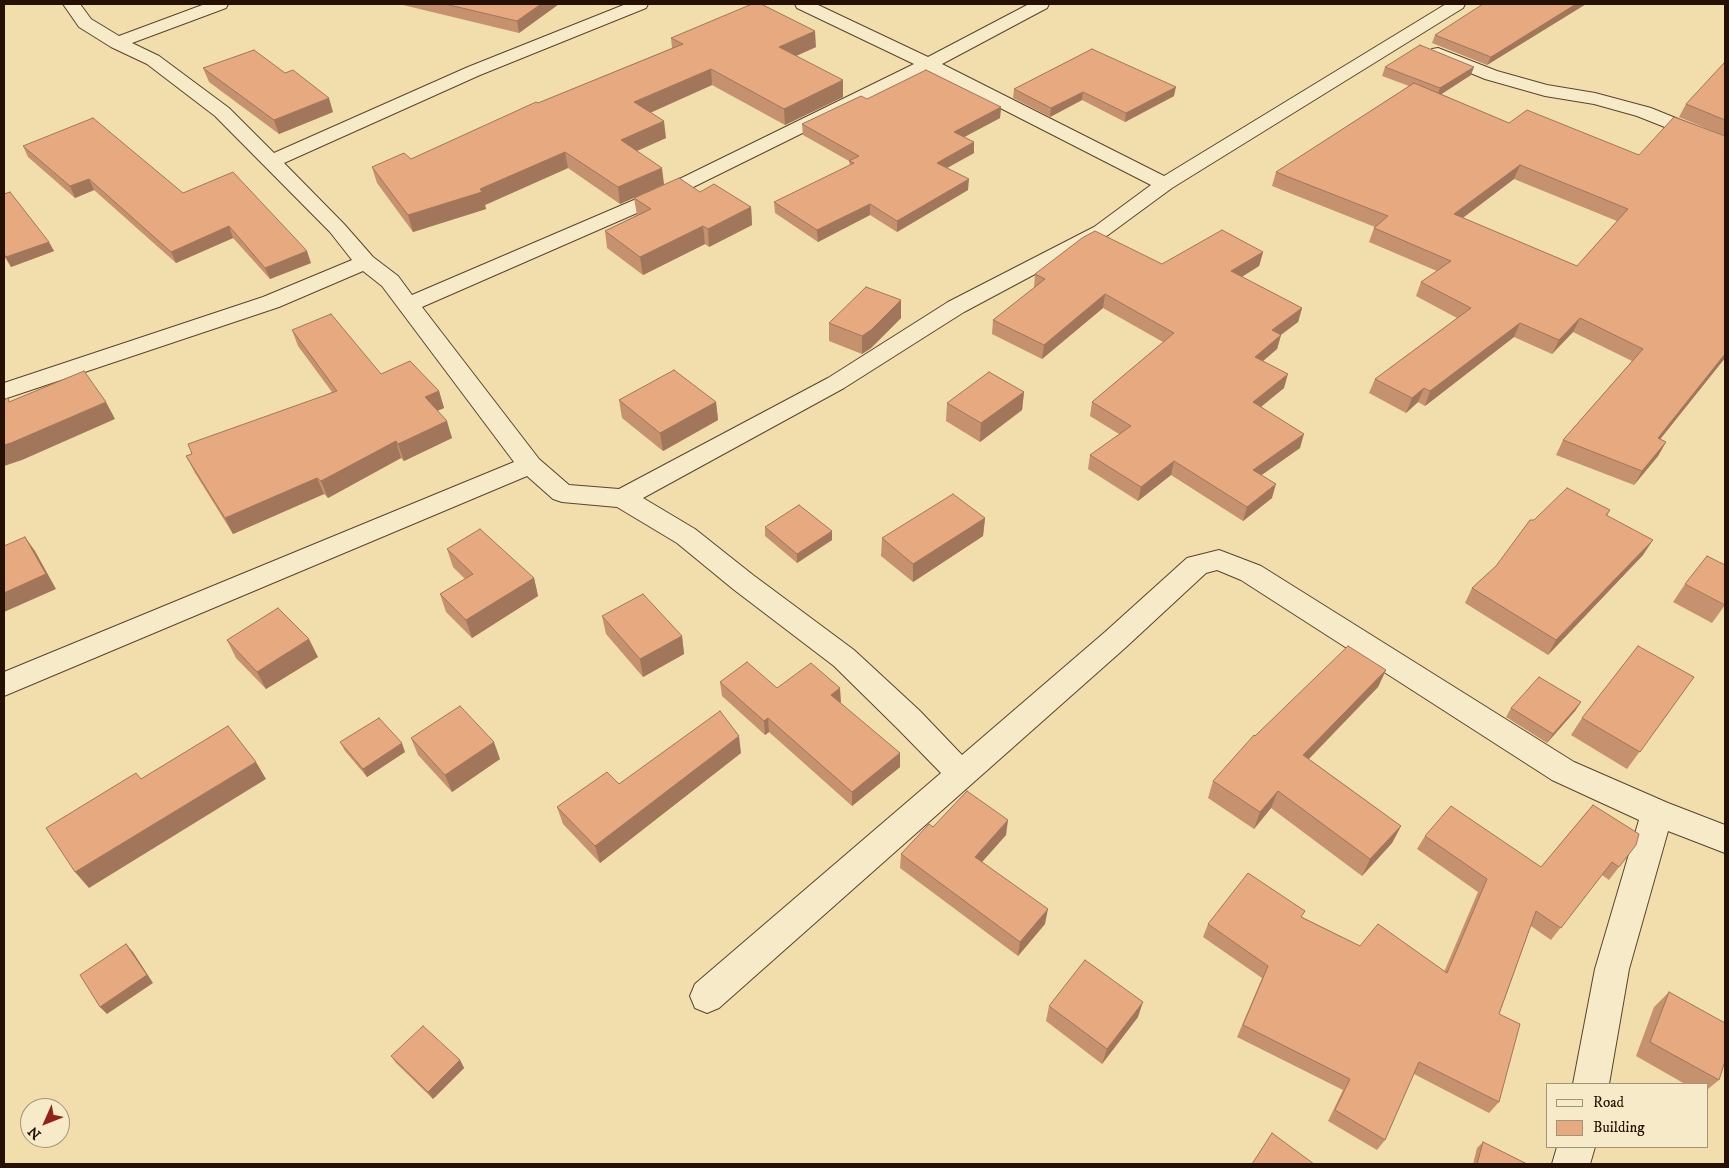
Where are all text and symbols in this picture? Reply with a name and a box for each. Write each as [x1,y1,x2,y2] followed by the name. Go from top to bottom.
[1546,1083,1709,1148] legend
[1593,1093,1624,1112] text: Road
[20,1098,70,1148] north arrow
[1593,1118,1645,1137] text: Building
[24,1122,45,1143] text: N

